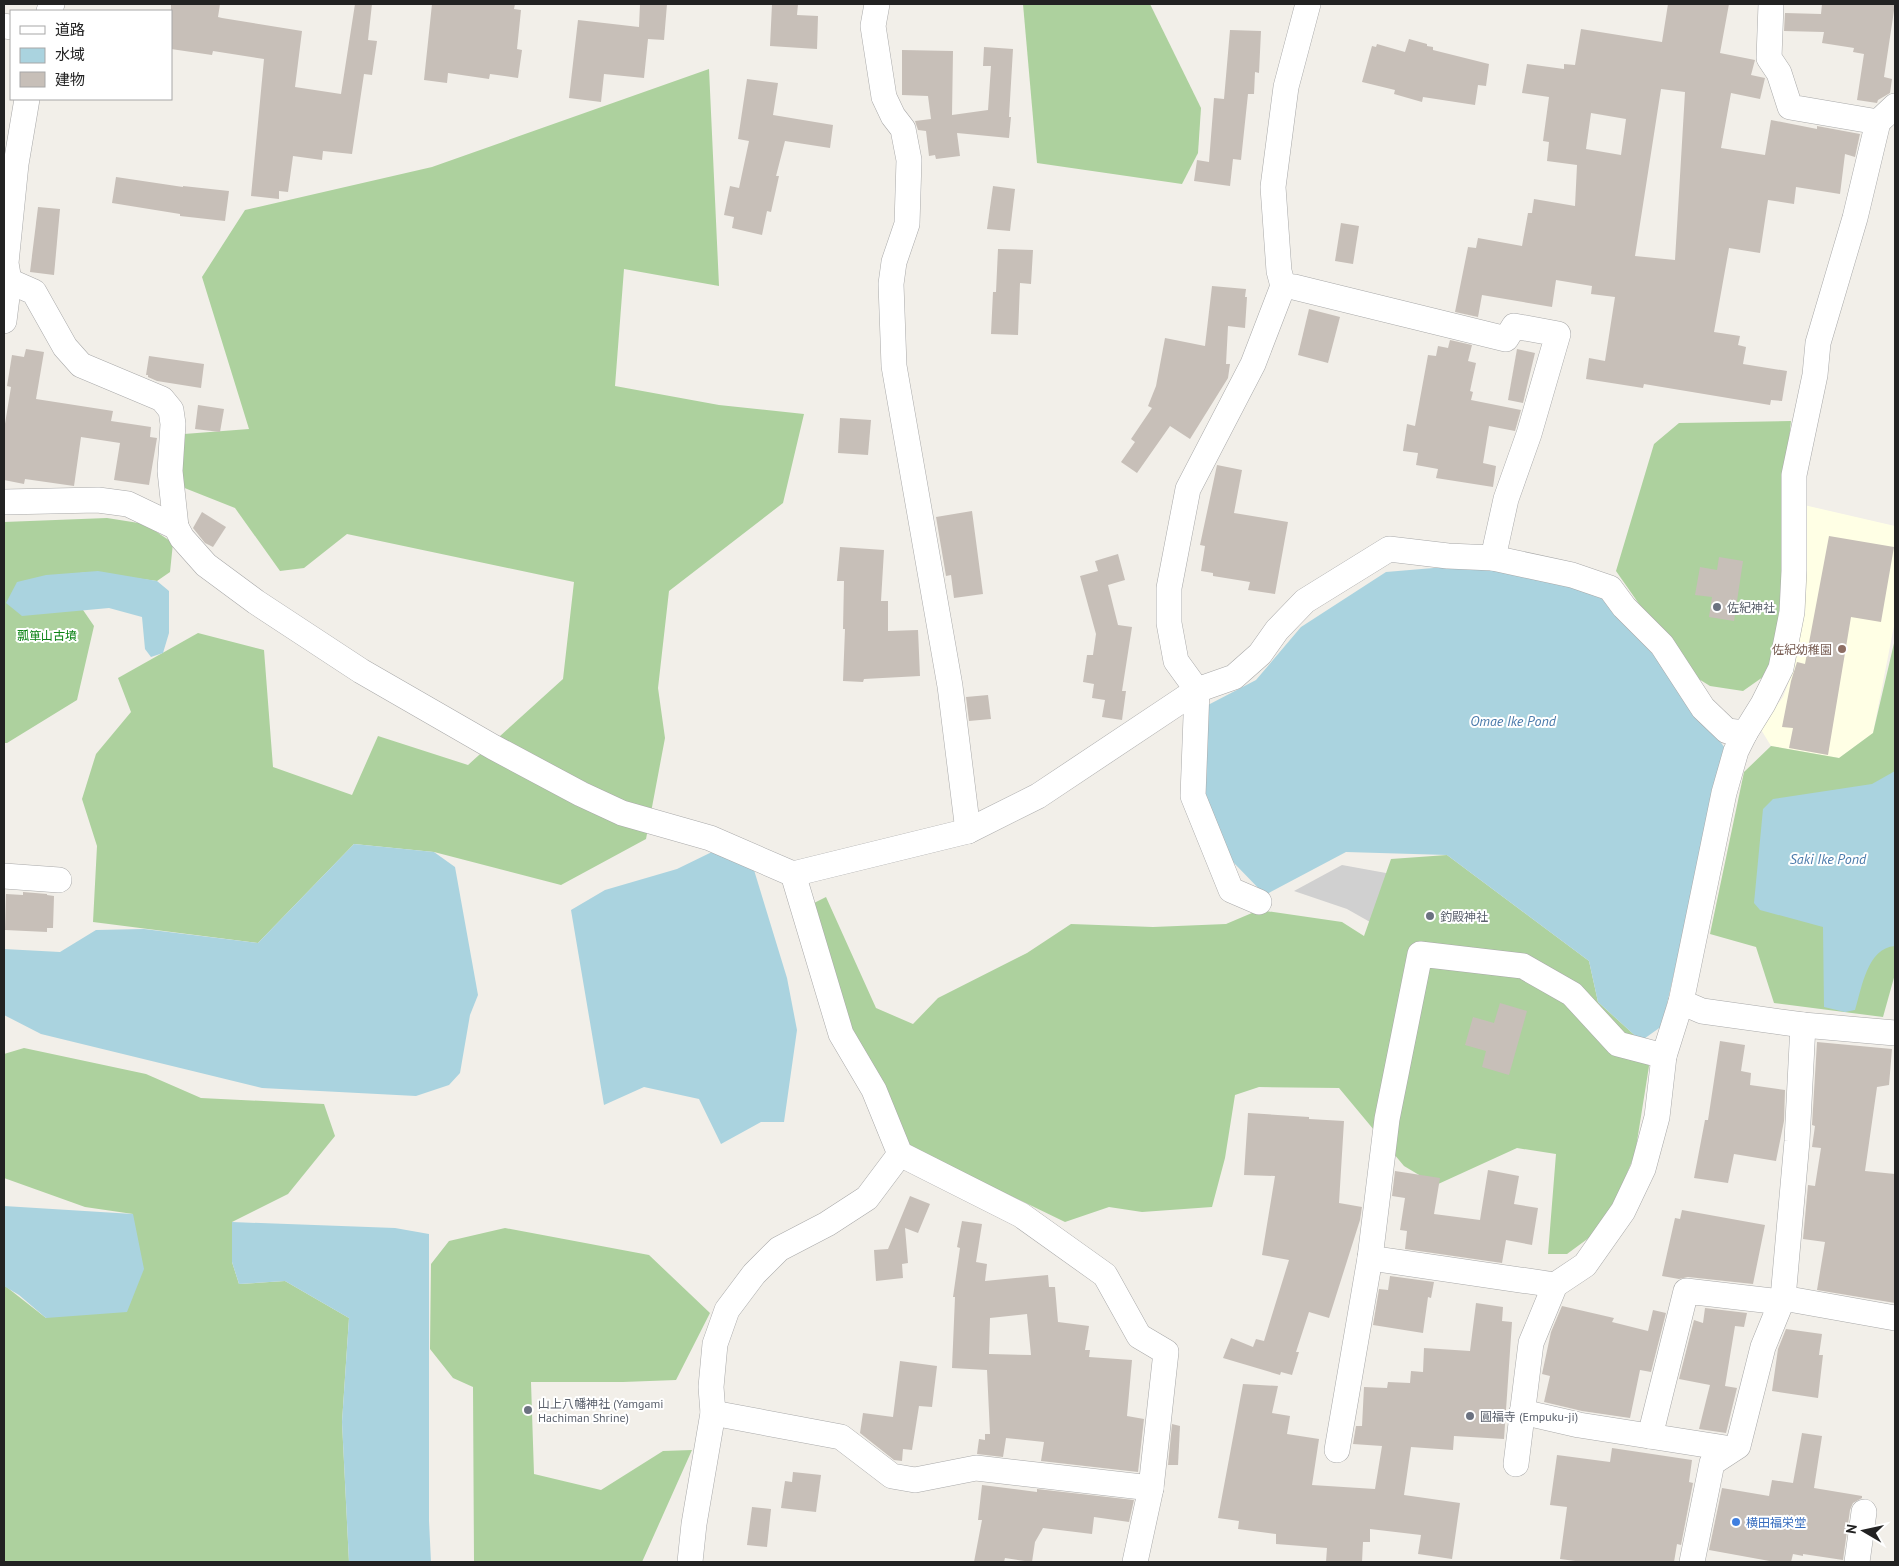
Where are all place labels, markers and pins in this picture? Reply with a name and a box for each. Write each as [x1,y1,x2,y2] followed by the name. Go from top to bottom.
[1727,600,1775,615] place label: 佐紀神社
[1711,601,1723,613] marker: 佐紀神社
[1772,642,1832,657] place label: 佐紀幼稚園
[1836,643,1848,655] marker: 佐紀幼稚園
[1440,909,1488,924] place label: 釣殿神社
[1424,910,1436,922] marker: 釣殿神社
[538,1396,663,1425] place label: 山上八幡神社 (Yamgami Hachiman Shrine)
[522,1404,534,1416] marker: 山上八幡神社 (Yamgami Hachiman Shrine)
[1480,1409,1578,1424] place label: 圓福寺 (Empuku-ji)
[1464,1410,1476,1422] marker: 圓福寺 (Empuku-ji)
[1746,1515,1806,1530] place label: 横田福栄堂
[1730,1516,1742,1528] marker: 横田福栄堂

